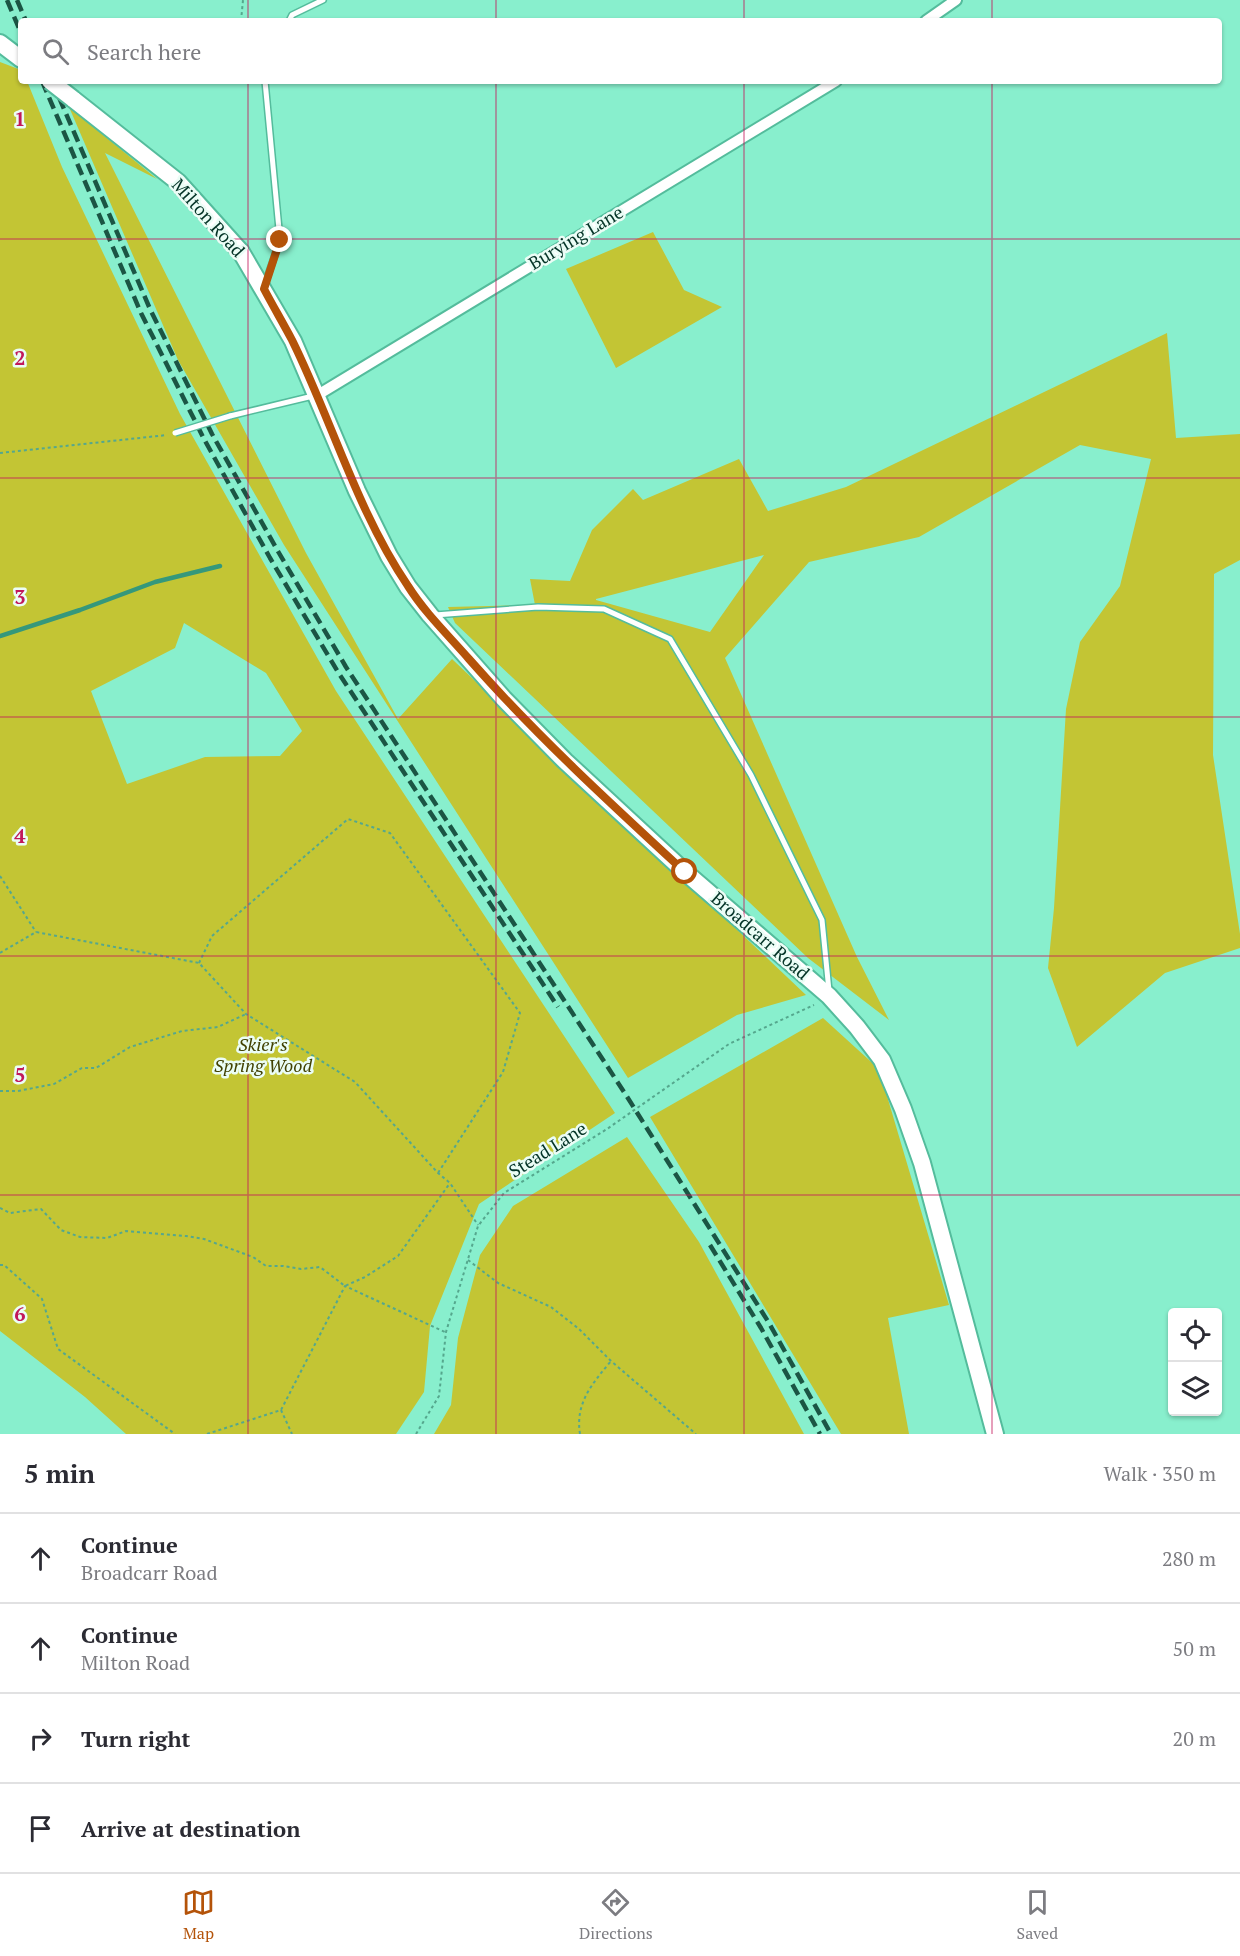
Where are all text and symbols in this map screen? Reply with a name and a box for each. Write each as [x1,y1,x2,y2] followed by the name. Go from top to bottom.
[18,18,1222,84] search box
[39,35,72,68] icon: search
[87,37,201,66] text: Search here
[14,105,26,132] text: 1
[167,173,251,262] street label: Milton Road
[524,199,627,275] street label: Burying Lane
[266,226,292,252] route end
[14,344,26,371] text: 2
[14,583,26,610] text: 3
[14,822,26,849] text: 4
[671,858,697,884] route start
[706,886,815,985] street label: Broadcarr Road
[214,1032,312,1077] park label: Skier's Spring Wood
[14,1061,26,1088] text: 5
[504,1116,591,1183] street label: Stead Lane
[14,1300,26,1327] text: 6
[1168,1308,1222,1416] map controls
[1168,1308,1222,1362] button: locate
[1168,1362,1222,1416] button: layers
[24,1456,95,1490] text: 5 min
[1104,1460,1216,1487] text: Walk · 350 m
[81,1530,178,1559] text: Continue
[24,1542,57,1575] icon: ahead
[1162,1545,1216,1572] text: 280 m
[81,1559,218,1586] text: Broadcarr Road
[81,1620,178,1649] text: Continue
[24,1632,57,1665] icon: ahead
[1173,1635,1216,1662] text: 50 m
[81,1649,190,1676] text: Milton Road
[24,1722,57,1755] icon: right
[81,1724,190,1753] text: Turn right
[1173,1725,1216,1752] text: 20 m
[24,1812,57,1845] icon: arrive
[81,1814,300,1843] text: Arrive at destination
[182,1886,215,1944] tab: Map
[579,1886,653,1944] tab: Directions
[1017,1886,1058,1944] tab: Saved

